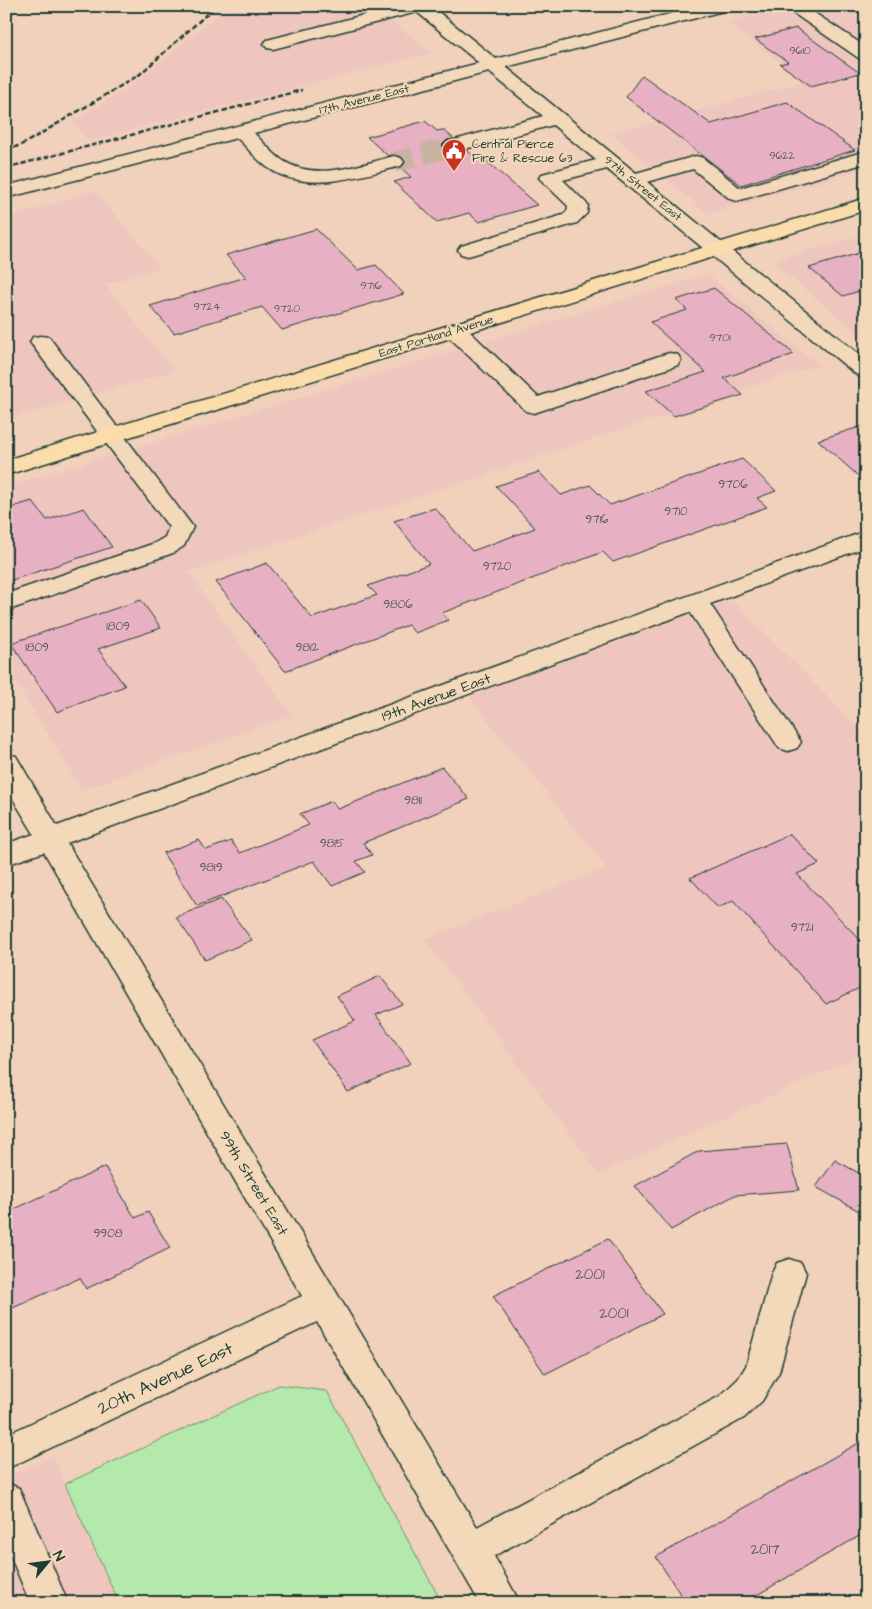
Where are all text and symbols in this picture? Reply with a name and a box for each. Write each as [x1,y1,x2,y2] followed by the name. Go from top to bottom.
[789,43,811,58] house number: 9610
[317,80,411,119] street label: 17th Avenue East
[472,136,573,167] place label: Central Pierce Fire & Rescue 63
[441,138,467,172] public building icon: Central Pierce Fire & Rescue 63
[769,148,796,163] house number: 9622
[600,152,685,225] street label: 97th Street East
[360,278,382,293] house number: 9716
[194,299,221,314] house number: 9724
[274,301,300,316] house number: 9720
[377,311,496,362] street label: East Portland Avenue
[709,330,731,345] house number: 9701
[718,476,748,493] house number: 9706
[664,503,688,520] house number: 9710
[585,511,609,528] house number: 9716
[483,558,512,575] house number: 9720
[383,596,413,613] house number: 9806
[106,618,130,635] house number: 1809
[25,639,49,656] house number: 1809
[295,639,319,656] house number: 9812
[379,668,494,727] street label: 19th Avenue East
[404,792,422,809] house number: 9811
[320,835,345,852] house number: 9815
[200,859,223,876] house number: 9819
[791,919,814,936] house number: 9721
[214,1127,293,1240] street label: 99th Street East
[93,1225,123,1242] house number: 9908
[575,1264,605,1285] house number: 2001
[599,1303,629,1324] house number: 2001
[93,1336,238,1421] street label: 20th Avenue East
[22,1536,72,1586] north arrow
[750,1539,780,1560] house number: 2017
[48,1547,69,1565] text: N

